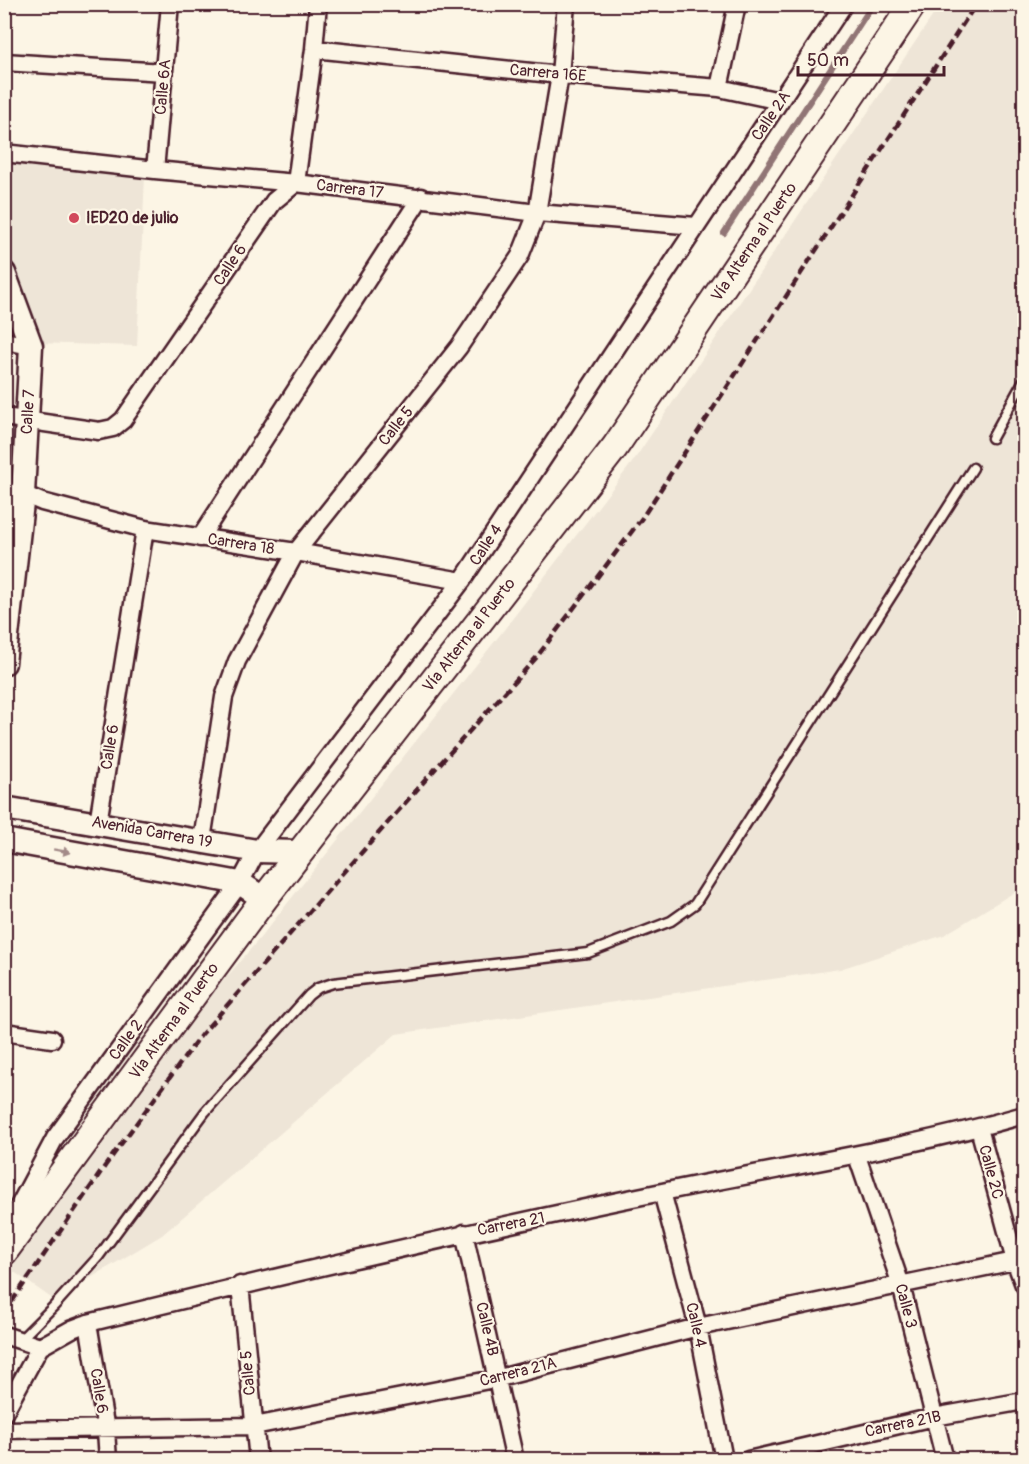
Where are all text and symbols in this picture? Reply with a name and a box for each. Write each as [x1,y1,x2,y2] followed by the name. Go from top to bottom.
[798,39,944,77] scale bar
[807,49,849,72] text: 50 m
[151,58,175,116] street label: Calle 6A
[509,60,587,86] street label: Carrera 16E
[747,87,795,145] street label: Calle 2A
[315,175,385,203] street label: Carrera 17
[707,178,801,305] street label: Vía Alterna al Puerto
[86,208,179,228] place label: IED20 de julio
[67,211,81,225] marker: IED20 de julio
[209,241,251,289] street label: Calle 6
[17,389,39,435] street label: Calle 7
[374,402,418,450] street label: Calle 5
[465,520,507,570] street label: Calle 4
[206,529,276,559] street label: Carrera 18
[418,574,520,696] street label: Vía Alterna al Puerto
[97,723,123,771] street label: Calle 6
[90,812,214,852] street label: Avenida Carrera 19
[53,847,72,856] one-way arrow
[125,958,223,1083] street label: Vía Alterna al Puerto
[105,1016,147,1064] street label: Calle 2
[974,1143,1008,1201] street label: Calle 2C
[476,1208,546,1240] street label: Carrera 21
[890,1282,922,1330] street label: Calle 3
[471,1300,503,1358] street label: Calle 4B
[681,1301,711,1349] street label: Calle 4
[236,1350,260,1396] street label: Calle 5
[477,1353,559,1391] street label: Carrera 21A
[86,1367,112,1415] street label: Calle 6
[863,1406,943,1442] street label: Carrera 21B

